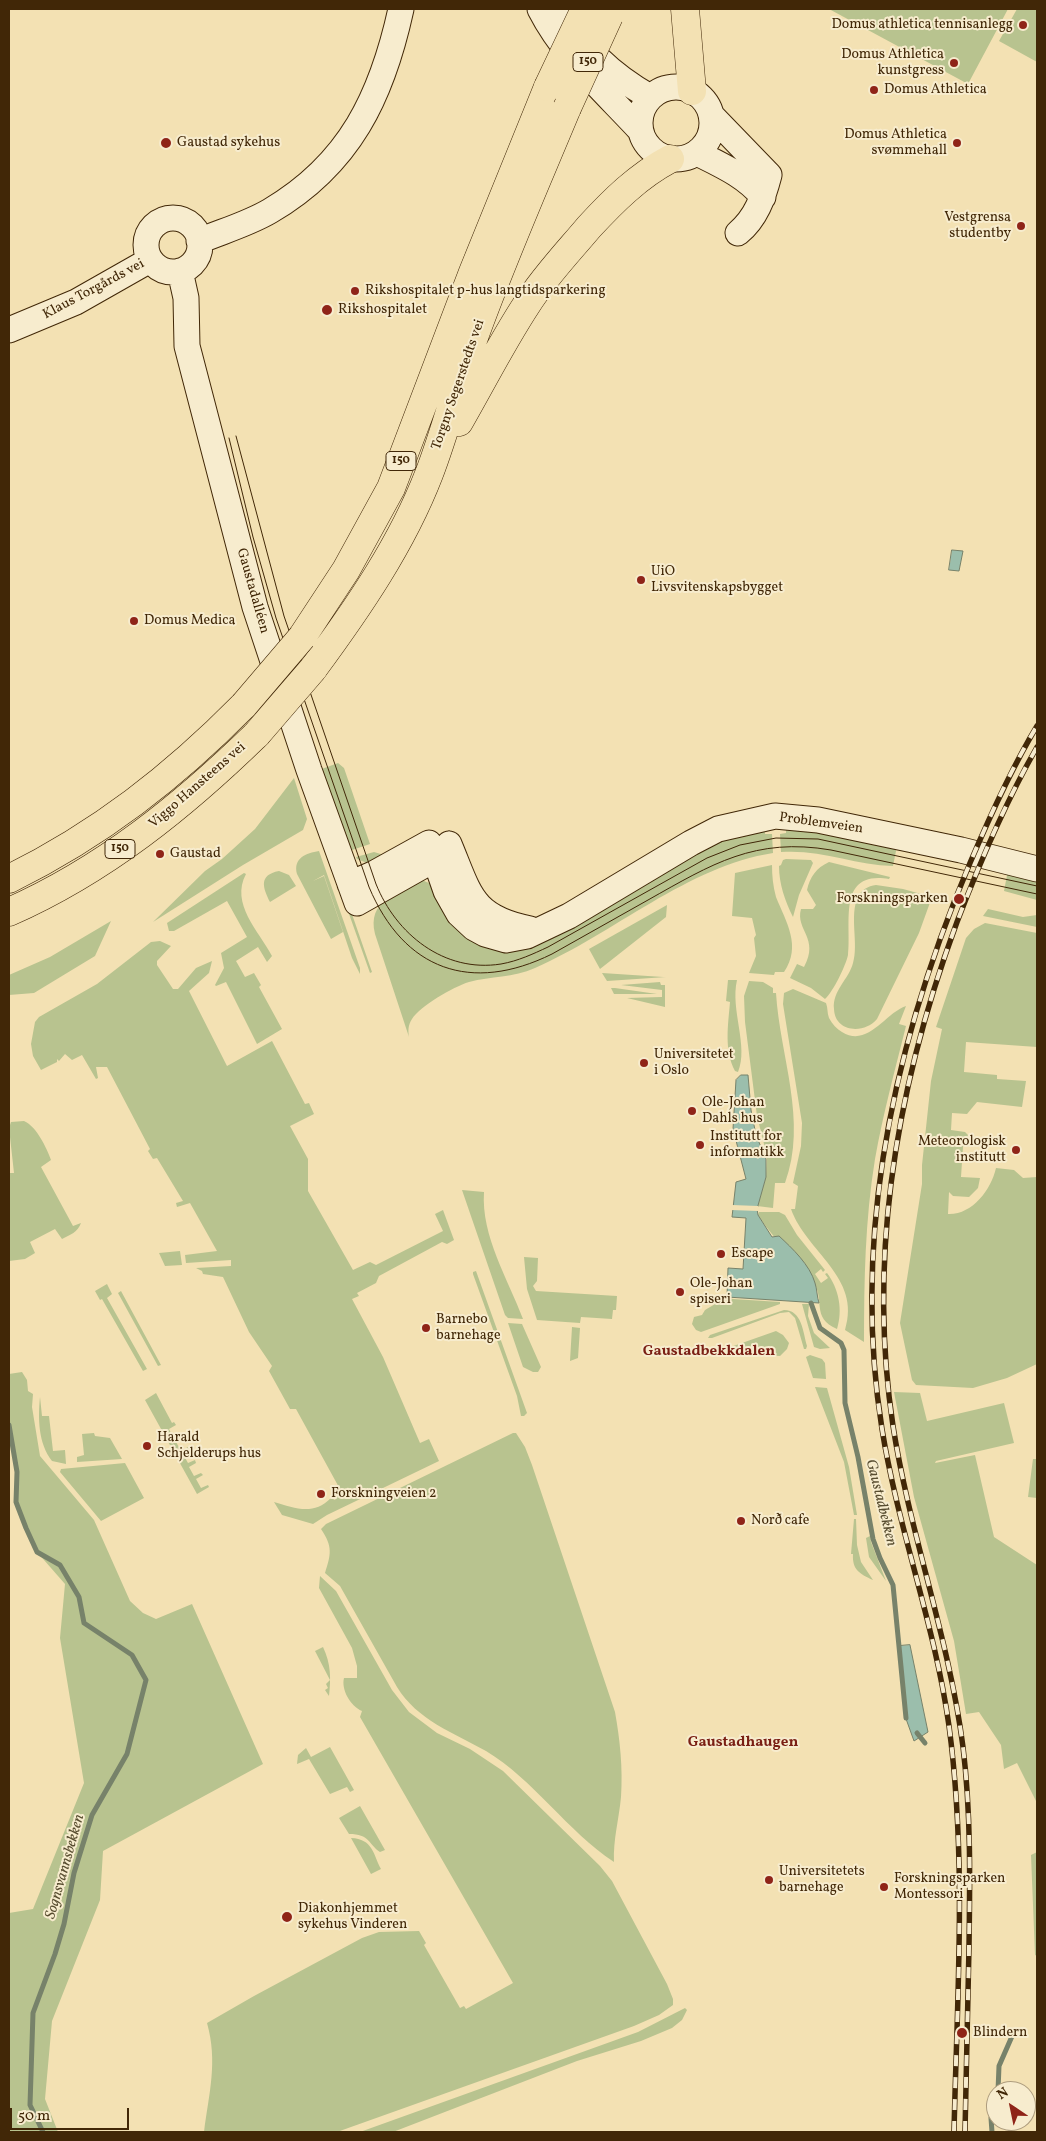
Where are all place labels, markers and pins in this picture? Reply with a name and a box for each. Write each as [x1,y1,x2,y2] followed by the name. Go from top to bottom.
[831,17,1013,33] place label: Domus athletica tennisanlegg
[1017,19,1029,31] marker: Domus athletica tennisanlegg
[841,47,944,80] place label: Domus Athletica kunstgress
[948,57,960,69] marker: Domus Athletica kunstgress
[884,82,987,98] place label: Domus Athletica
[868,84,880,96] marker: Domus Athletica
[844,127,947,160] place label: Domus Athletica svømmehall
[177,135,280,151] place label: Gaustad sykehus
[159,136,173,150] marker: Gaustad sykehus
[951,137,963,149] marker: Domus Athletica svømmehall
[944,210,1011,242] place label: Vestgrensa studentby
[1015,220,1027,232] marker: Vestgrensa studentby
[365,283,606,299] place label: Rikshospitalet p-hus langtidsparkering
[349,285,361,297] marker: Rikshospitalet p-hus langtidsparkering
[338,302,427,318] place label: Rikshospitalet
[320,303,334,317] marker: Rikshospitalet
[651,564,783,596] place label: UiO Livsvitenskapsbygget
[635,574,647,586] marker: UiO Livsvitenskapsbygget
[144,613,235,629] place label: Domus Medica
[128,615,140,627] marker: Domus Medica
[170,846,221,862] place label: Gaustad
[154,848,166,860] marker: Gaustad
[837,891,948,907] place label: Forskningsparken
[952,892,966,906] marker: Forskningsparken
[654,1047,734,1080] place label: Universitetet i Oslo
[638,1057,650,1069] marker: Universitetet i Oslo
[702,1095,765,1128] place label: Ole-Johan Dahls hus
[686,1105,698,1117] marker: Ole-Johan Dahls hus
[710,1129,784,1162] place label: Institutt for informatikk
[918,1134,1006,1166] place label: Meteorologisk institutt
[694,1139,706,1151] marker: Institutt for informatikk
[1010,1144,1022,1156] marker: Meteorologisk institutt
[731,1246,773,1262] place label: Escape
[715,1248,727,1260] marker: Escape
[690,1276,753,1308] place label: Ole-Johan spiseri
[674,1286,686,1298] marker: Ole-Johan spiseri
[436,1312,501,1344] place label: Barnebo barnehage
[420,1322,432,1334] marker: Barnebo barnehage
[157,1430,261,1462] place label: Harald Schjelderups hus
[141,1440,153,1452] marker: Harald Schjelderups hus
[331,1486,437,1502] place label: Forskningveien 2
[315,1488,327,1500] marker: Forskningveien 2
[751,1513,809,1529] place label: Norð cafe
[735,1515,747,1527] marker: Norð cafe
[779,1864,865,1896] place label: Universitetets barnehage
[894,1871,1005,1904] place label: Forskningsparken Montessori
[763,1874,775,1886] marker: Universitetets barnehage
[878,1881,890,1893] marker: Forskningsparken Montessori
[298,1901,407,1934] place label: Diakonhjemmet sykehus Vinderen
[280,1910,294,1924] marker: Diakonhjemmet sykehus Vinderen
[973,2025,1027,2041] place label: Blindern
[955,2026,969,2040] marker: Blindern

